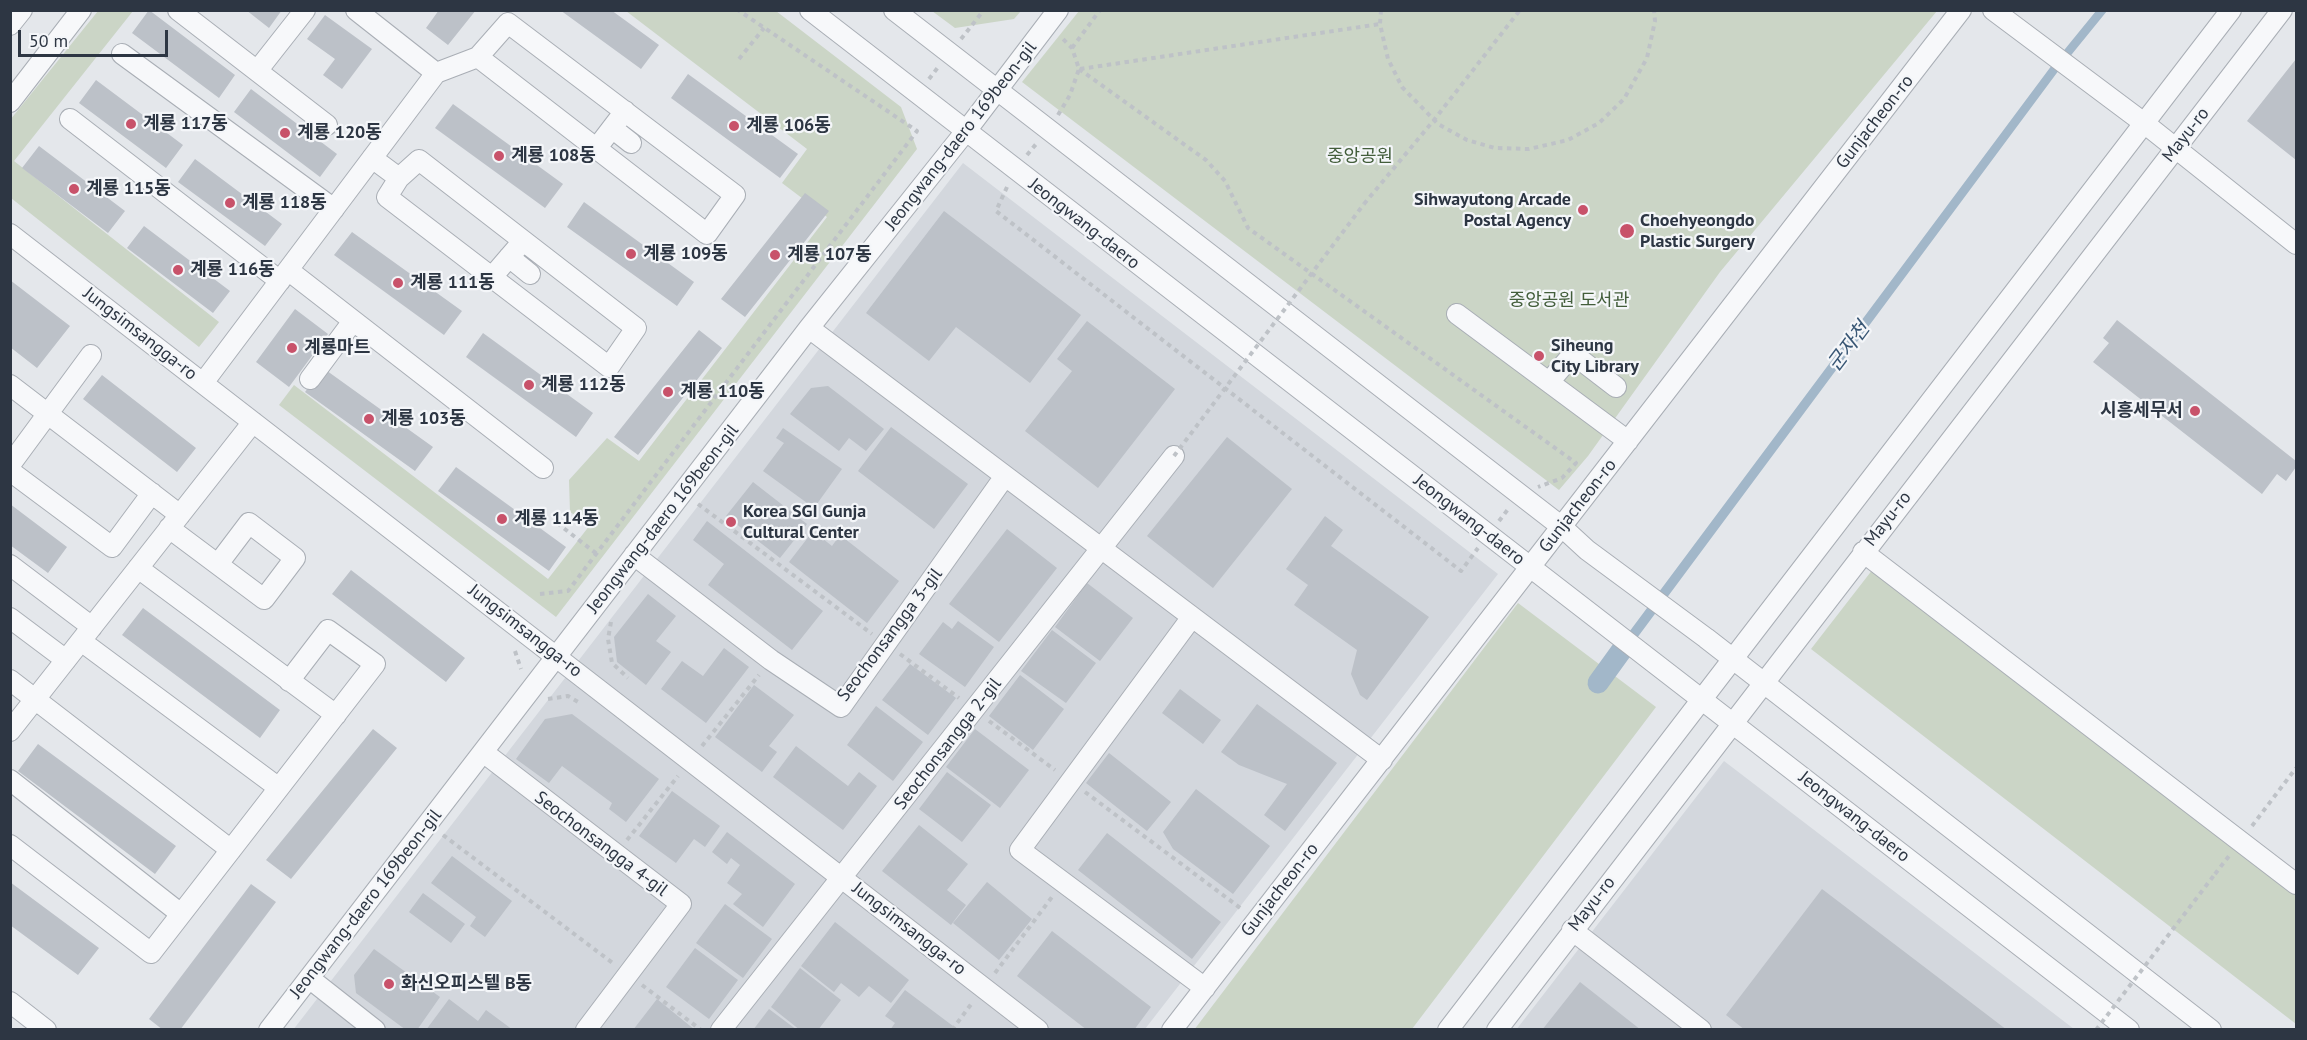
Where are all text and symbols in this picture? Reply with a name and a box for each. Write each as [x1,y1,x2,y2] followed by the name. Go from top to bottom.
[21,18,171,56] scale bar
[29,29,68,52] text: 50 m
[881,37,1041,235] street label: Jeongwang-daero 169beon-gil
[1832,71,1918,173] street label: Gunjacheon-ro
[2158,103,2214,167] street label: Mayu-ro
[143,113,228,135] place label: 계룡 117동
[746,115,831,137] place label: 계룡 106동
[124,117,138,131] marker: 계룡 117동
[727,119,741,133] marker: 계룡 106동
[297,122,382,144] place label: 계룡 120동
[278,126,292,140] marker: 계룡 120동
[511,145,596,167] place label: 계룡 108동
[1327,146,1393,168] park label: 중앙공원
[492,149,506,163] marker: 계룡 108동
[1024,174,1144,274] street label: Jeongwang-daero
[86,178,171,200] place label: 계룡 115동
[67,182,81,196] marker: 계룡 115동
[1414,189,1571,232] place label: Sihwayutong Arcade Postal Agency
[242,192,327,214] place label: 계룡 118동
[223,196,237,210] marker: 계룡 118동
[1576,203,1590,217] marker: Sihwayutong Arcade Postal Agency
[1640,210,1755,252] place label: Choehyeongdo Plastic Surgery
[1618,222,1636,240] marker: Choehyeongdo Plastic Surgery
[643,243,728,265] place label: 계룡 109동
[787,244,872,266] place label: 계룡 107동
[624,247,638,261] marker: 계룡 109동
[768,248,782,262] marker: 계룡 107동
[190,259,275,281] place label: 계룡 116동
[171,263,185,277] marker: 계룡 116동
[410,272,495,294] place label: 계룡 111동
[391,276,405,290] marker: 계룡 111동
[79,283,201,385] street label: Jungsimsangga-ro
[1509,290,1629,312] park label: 중앙공원 도서관
[1823,318,1875,376] water label: 군자천
[1551,335,1639,378] place label: Siheung City Library
[304,337,370,359] place label: 계룡마트
[285,341,299,355] marker: 계룡마트
[1532,349,1546,363] marker: Siheung City Library
[541,374,626,396] place label: 계룡 112동
[522,378,536,392] marker: 계룡 112동
[680,381,765,403] place label: 계룡 110동
[661,385,675,399] marker: 계룡 110동
[2100,400,2183,422] place label: 시흥세무서
[2188,404,2202,418] marker: 시흥세무서
[381,408,466,430] place label: 계룡 103동
[362,412,376,426] marker: 계룡 103동
[583,420,743,618] street label: Jeongwang-daero 169beon-gil
[1535,455,1621,557] street label: Gunjacheon-ro
[1409,470,1529,570] street label: Jeongwang-daero
[1860,487,1916,551] street label: Mayu-ro
[743,501,866,544] place label: Korea SGI Gunja Cultural Center
[514,508,599,530] place label: 계룡 114동
[495,512,509,526] marker: 계룡 114동
[724,515,738,529] marker: Korea SGI Gunja Cultural Center
[833,564,947,706] street label: Seochonsangga 3-gil
[464,580,586,682] street label: Jungsimsangga-ro
[890,674,1006,814] street label: Seochonsangga 2-gil
[1794,767,1914,867] street label: Jeongwang-daero
[530,787,672,901] street label: Seochonsangga 4-gil
[286,805,446,1003] street label: Jeongwang-daero 169beon-gil
[1237,839,1323,941] street label: Gunjacheon-ro
[1564,872,1620,936] street label: Mayu-ro
[848,878,970,980] street label: Jungsimsangga-ro
[401,973,532,995] place label: 화신오피스텔 B동
[382,977,396,991] marker: 화신오피스텔 B동

